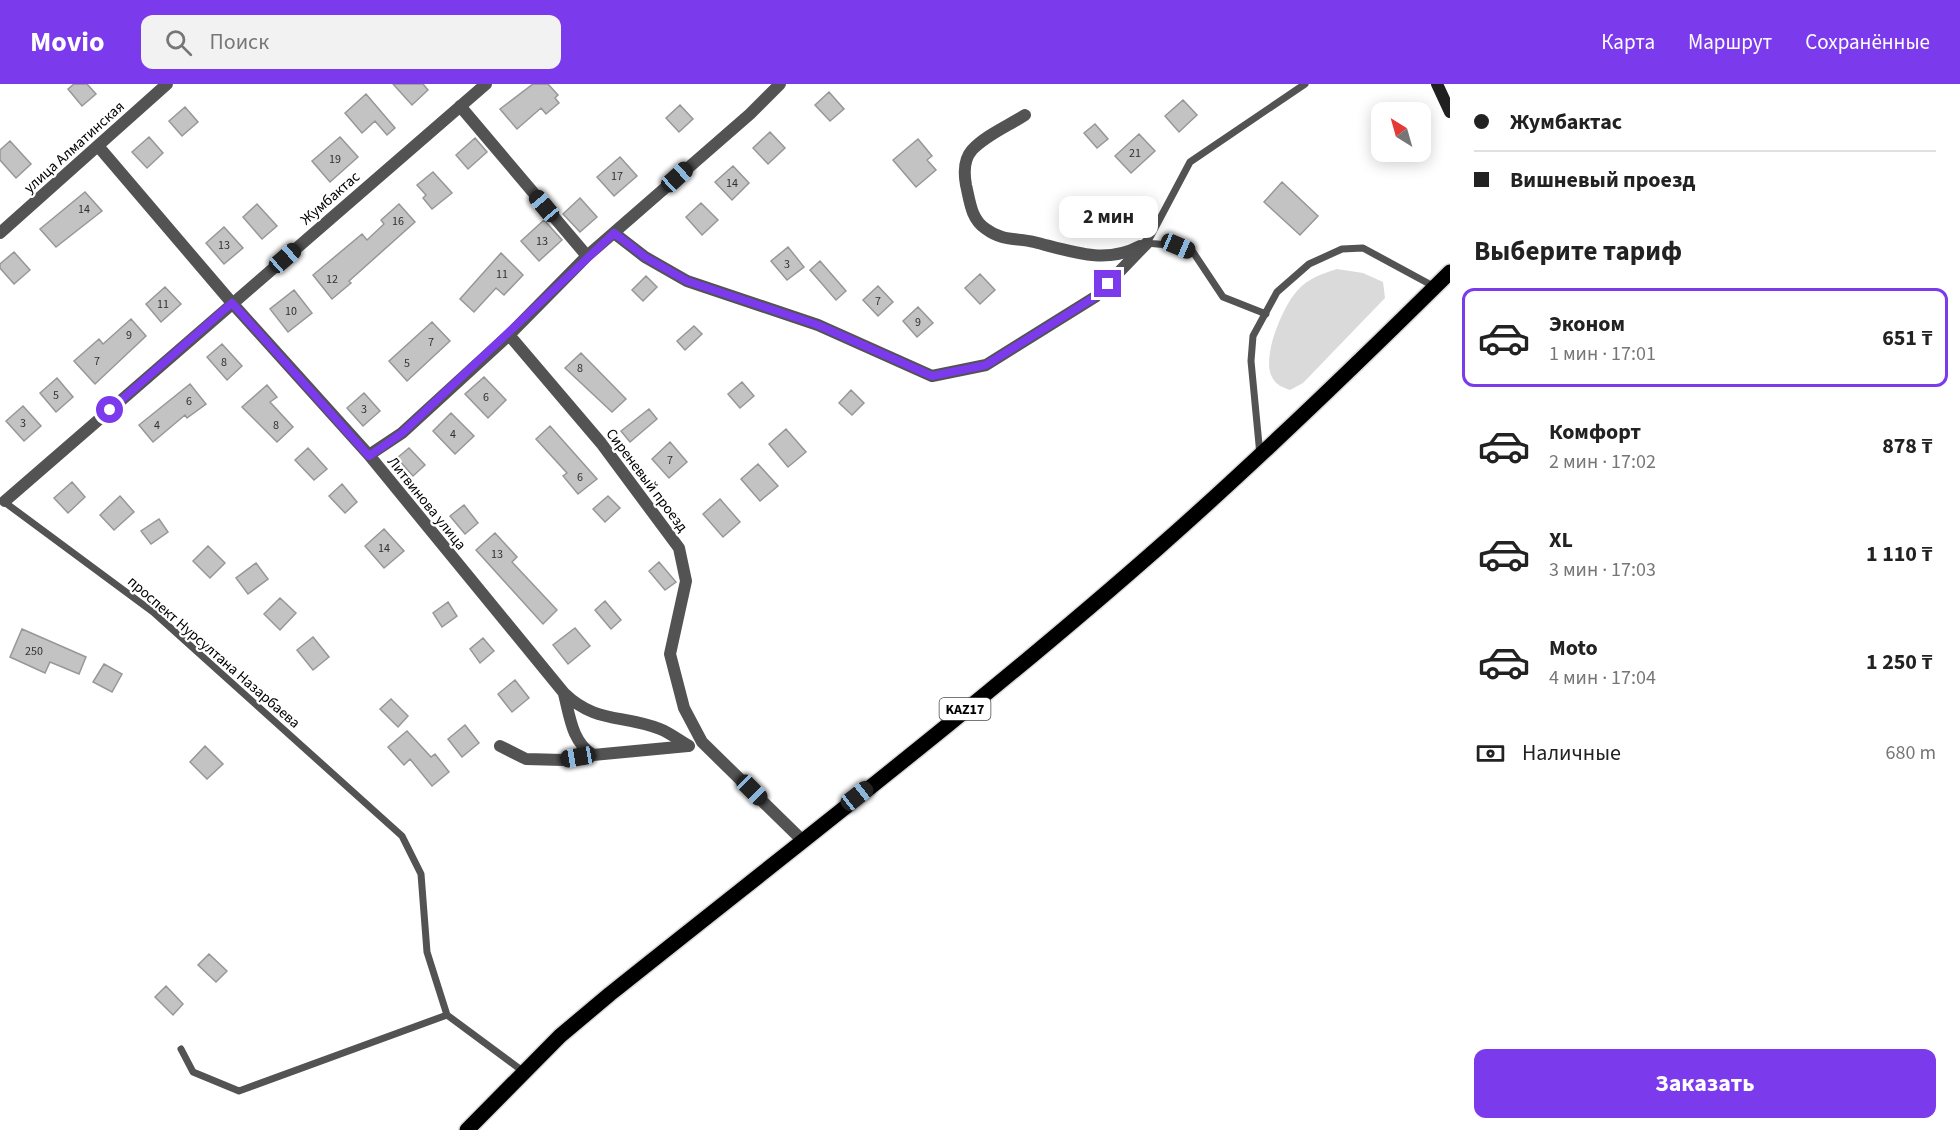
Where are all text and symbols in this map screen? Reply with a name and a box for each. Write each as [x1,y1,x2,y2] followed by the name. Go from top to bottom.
[141,15,561,69] search box
[30,22,105,62] text: Movio
[162,26,195,59] icon: search
[210,26,269,58] text: Поиск
[1601,27,1655,57] text: Карта
[1688,27,1772,57] text: Маршрут
[1805,27,1930,57] text: Сохранённые
[19,96,129,198] street label: улица Алматинская
[1371,102,1431,162] north arrow
[1371,102,1431,162] map controls
[1510,106,1622,138] text: Жумбактас
[1129,145,1141,162] house number: 21
[329,151,341,168] house number: 19
[658,158,696,196] car
[1510,164,1695,196] text: Вишневый проезд
[296,167,365,230] street label: Жумбактас
[611,168,623,185] house number: 17
[726,175,738,192] house number: 14
[526,186,562,226] car
[1058,197,1158,239] callout: 2 мин
[78,201,90,218] house number: 14
[1083,203,1134,231] text: 2 мин
[392,213,404,230] house number: 16
[1158,231,1198,261] car
[1474,232,1682,271] text: Выберите тариф
[536,233,548,250] house number: 13
[218,237,230,254] house number: 13
[266,239,304,277] car
[784,256,790,273] house number: 3
[496,266,508,283] house number: 11
[1094,270,1121,297] route end
[326,271,338,288] house number: 12
[875,293,881,310] house number: 7
[157,296,169,313] house number: 11
[285,303,297,320] house number: 10
[1549,308,1625,340] text: Эконом
[1477,311,1531,365] icon: car
[915,314,921,331] house number: 9
[1882,322,1933,354] text: 651 ₸
[126,327,132,344] house number: 9
[428,334,434,351] house number: 7
[1549,340,1656,368] text: 1 мин · 17:01
[94,353,100,370] house number: 7
[221,354,227,371] house number: 8
[404,355,410,372] house number: 5
[577,360,583,377] house number: 8
[53,387,59,404] house number: 5
[483,389,489,406] house number: 6
[186,393,192,410] house number: 6
[96,396,123,423] route start
[361,401,367,418] house number: 3
[20,415,26,432] house number: 3
[1549,416,1641,448] text: Комфорт
[154,417,160,434] house number: 4
[273,417,279,434] house number: 8
[1477,419,1531,473] icon: car
[601,424,693,537] street label: Сиреневый проезд
[450,426,456,443] house number: 4
[1882,430,1933,462] text: 878 ₸
[1549,448,1656,476] text: 2 мин · 17:02
[382,452,471,555] street label: Литвинова улица
[667,452,673,469] house number: 7
[577,469,583,486] house number: 6
[1549,524,1573,556] text: XL
[1477,527,1531,581] icon: car
[1866,538,1933,570] text: 1 110 ₸
[378,540,390,557] house number: 14
[491,546,503,563] house number: 13
[1549,556,1656,584] text: 3 мин · 17:03
[123,571,305,733] street label: проспект Нурсултана Назарбаева
[1549,632,1598,664] text: Moto
[1477,635,1531,689] icon: car
[25,643,43,660] house number: 250
[1866,646,1933,678] text: 1 250 ₸
[1549,664,1656,692] text: 4 мин · 17:04
[940,698,990,720] road number: KAZ17
[1474,737,1507,770] icon: cash
[1522,737,1621,769] text: Наличные
[1886,739,1936,767] text: 680 m
[559,745,597,769] car
[733,771,771,809] car
[837,778,877,814] car
[1474,1049,1936,1118] button: Заказать

